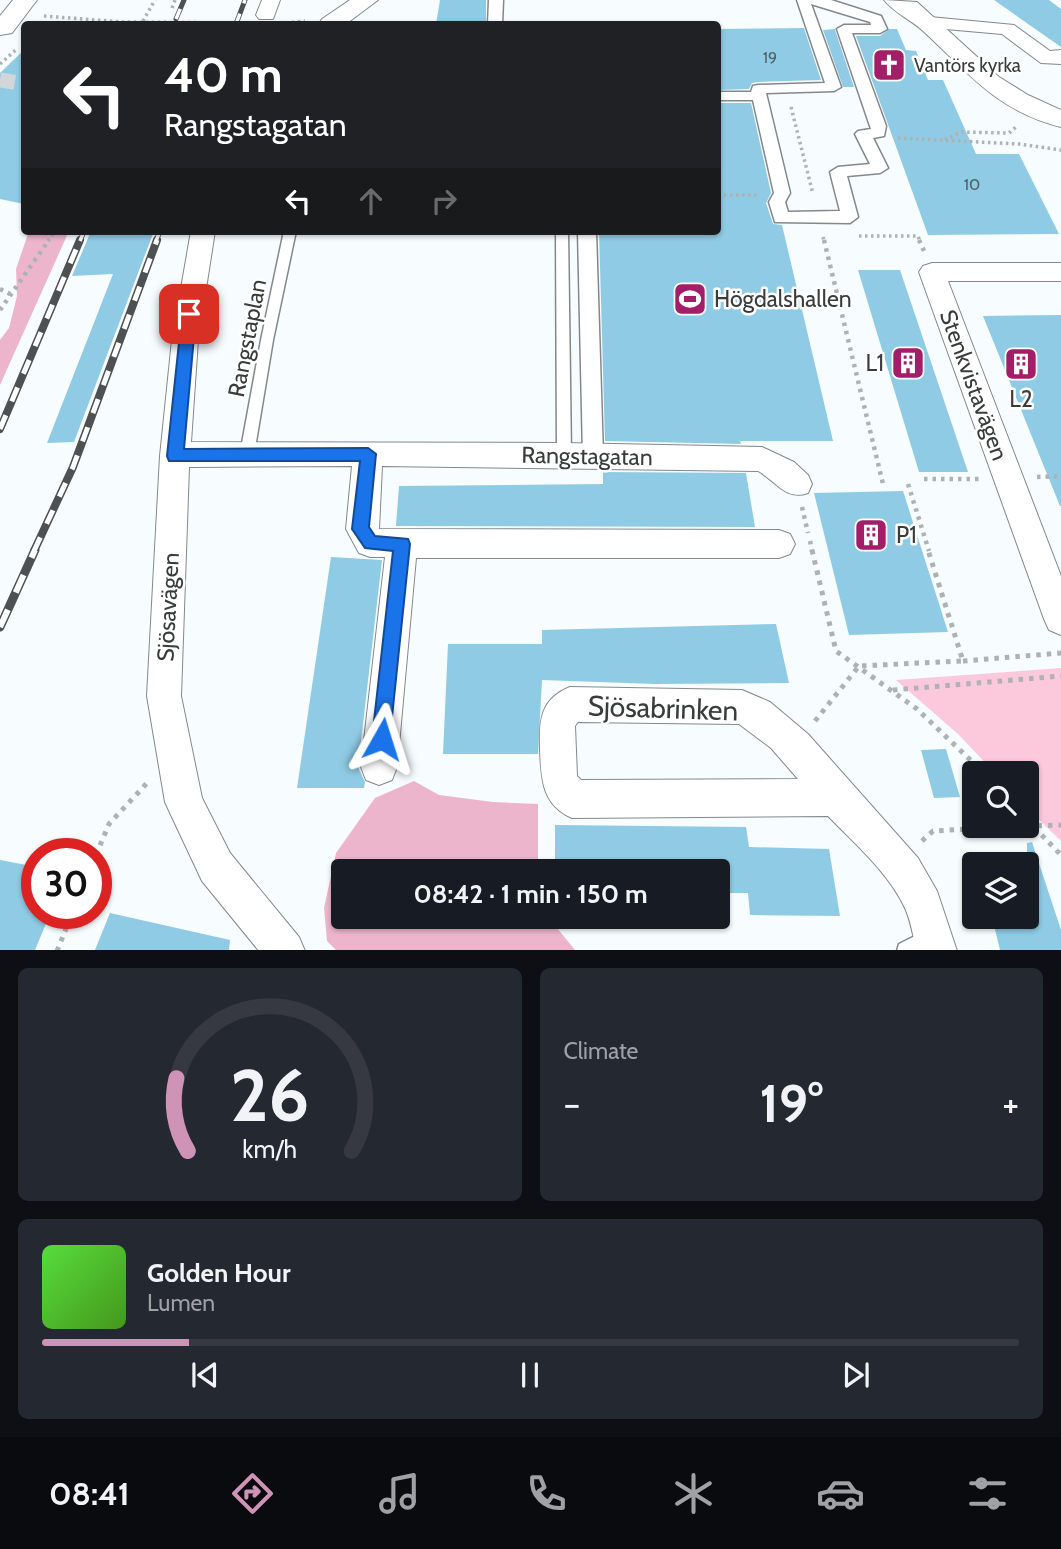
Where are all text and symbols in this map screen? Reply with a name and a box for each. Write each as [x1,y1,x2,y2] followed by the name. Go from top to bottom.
[164,45,283,104] text: 40 m
[870,46,908,84] church icon: Vantörs kyrka
[763,48,777,67] house number: 19
[49,49,140,140] icon: left
[914,54,1021,77] place label: Vantörs kyrka
[164,105,347,144] text: Rangstagatan
[964,175,980,194] house number: 10
[279,182,317,220] icon: left
[352,182,390,220] icon: ahead
[425,182,463,220] icon: right
[222,277,272,399] street label: Rangstaplan
[671,280,709,318] sports icon: Högdalshallen
[159,284,219,344] pin
[714,285,852,313] place label: Högdalshallen
[170,295,208,333] icon: arrive
[934,306,1014,464] street label: Stenkvistavägen
[889,344,927,382] building icon: L1
[1002,345,1040,383] building icon: L2
[865,349,884,377] place label: L1
[1009,385,1033,413] place label: L2
[521,441,653,471] street label: Rangstagatan
[852,516,890,554] building icon: P1
[896,521,917,549] place label: P1
[151,552,185,662] street label: Sjösavägen
[587,688,739,728] street label: Sjösabrinken
[345,702,419,776] position arrow
[962,761,1039,929] map controls
[962,761,1039,838] button: search
[21,838,112,929] speed limit sign: 30
[962,852,1039,929] button: layers
[413,878,648,910] text: 08:42 · 1 min · 150 m
[564,1037,638,1065] text: Climate
[230,1051,309,1139] text: 26
[760,1072,823,1135] text: 19°
[564,1080,580,1127] text: −
[1002,1080,1019,1127] text: +
[242,1133,297,1163] text: km/h
[147,1257,290,1289] text: Golden Hour
[147,1289,215,1317] text: Lumen
[186,1356,224,1394] icon: previous
[511,1356,549,1394] icon: pause
[837,1356,875,1394] icon: next
[228,1469,277,1518] icon: directions
[375,1469,424,1518] icon: music
[522,1469,571,1518] icon: phone
[669,1469,718,1518] icon: climate
[816,1469,865,1518] icon: car
[963,1469,1012,1518] icon: filters
[49,1474,129,1513] text: 08:41

